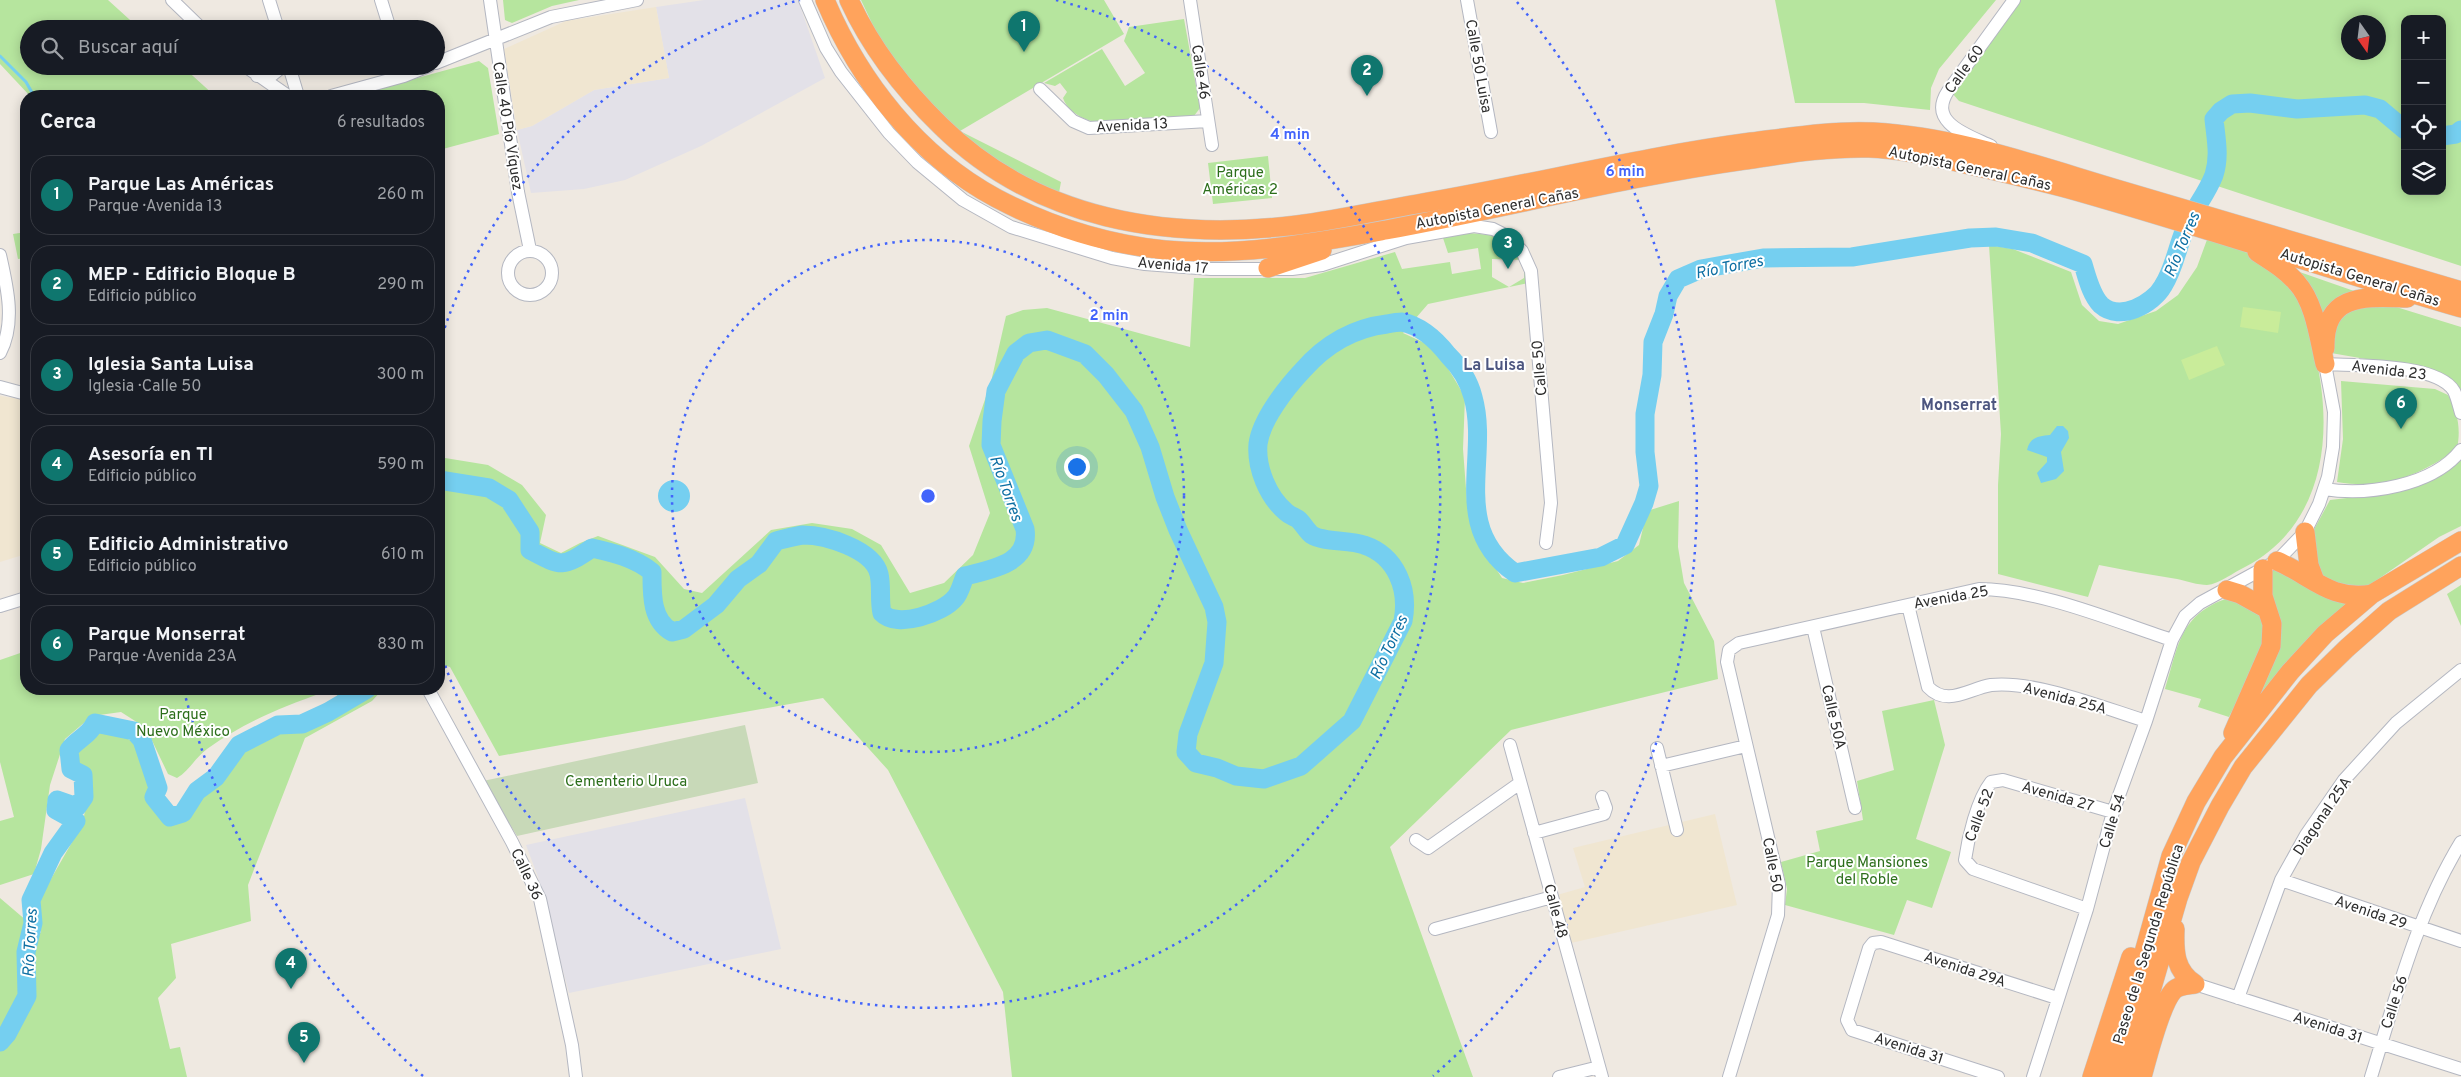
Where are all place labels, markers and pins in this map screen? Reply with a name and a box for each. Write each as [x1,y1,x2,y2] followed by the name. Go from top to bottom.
[1008,11,1040,52] pin: 1
[1351,55,1383,96] pin: 2
[1492,228,1524,269] pin: 3
[2385,388,2417,429] pin: 6
[919,487,937,505] centre of rings
[275,948,307,989] pin: 4
[288,1022,320,1063] pin: 5

